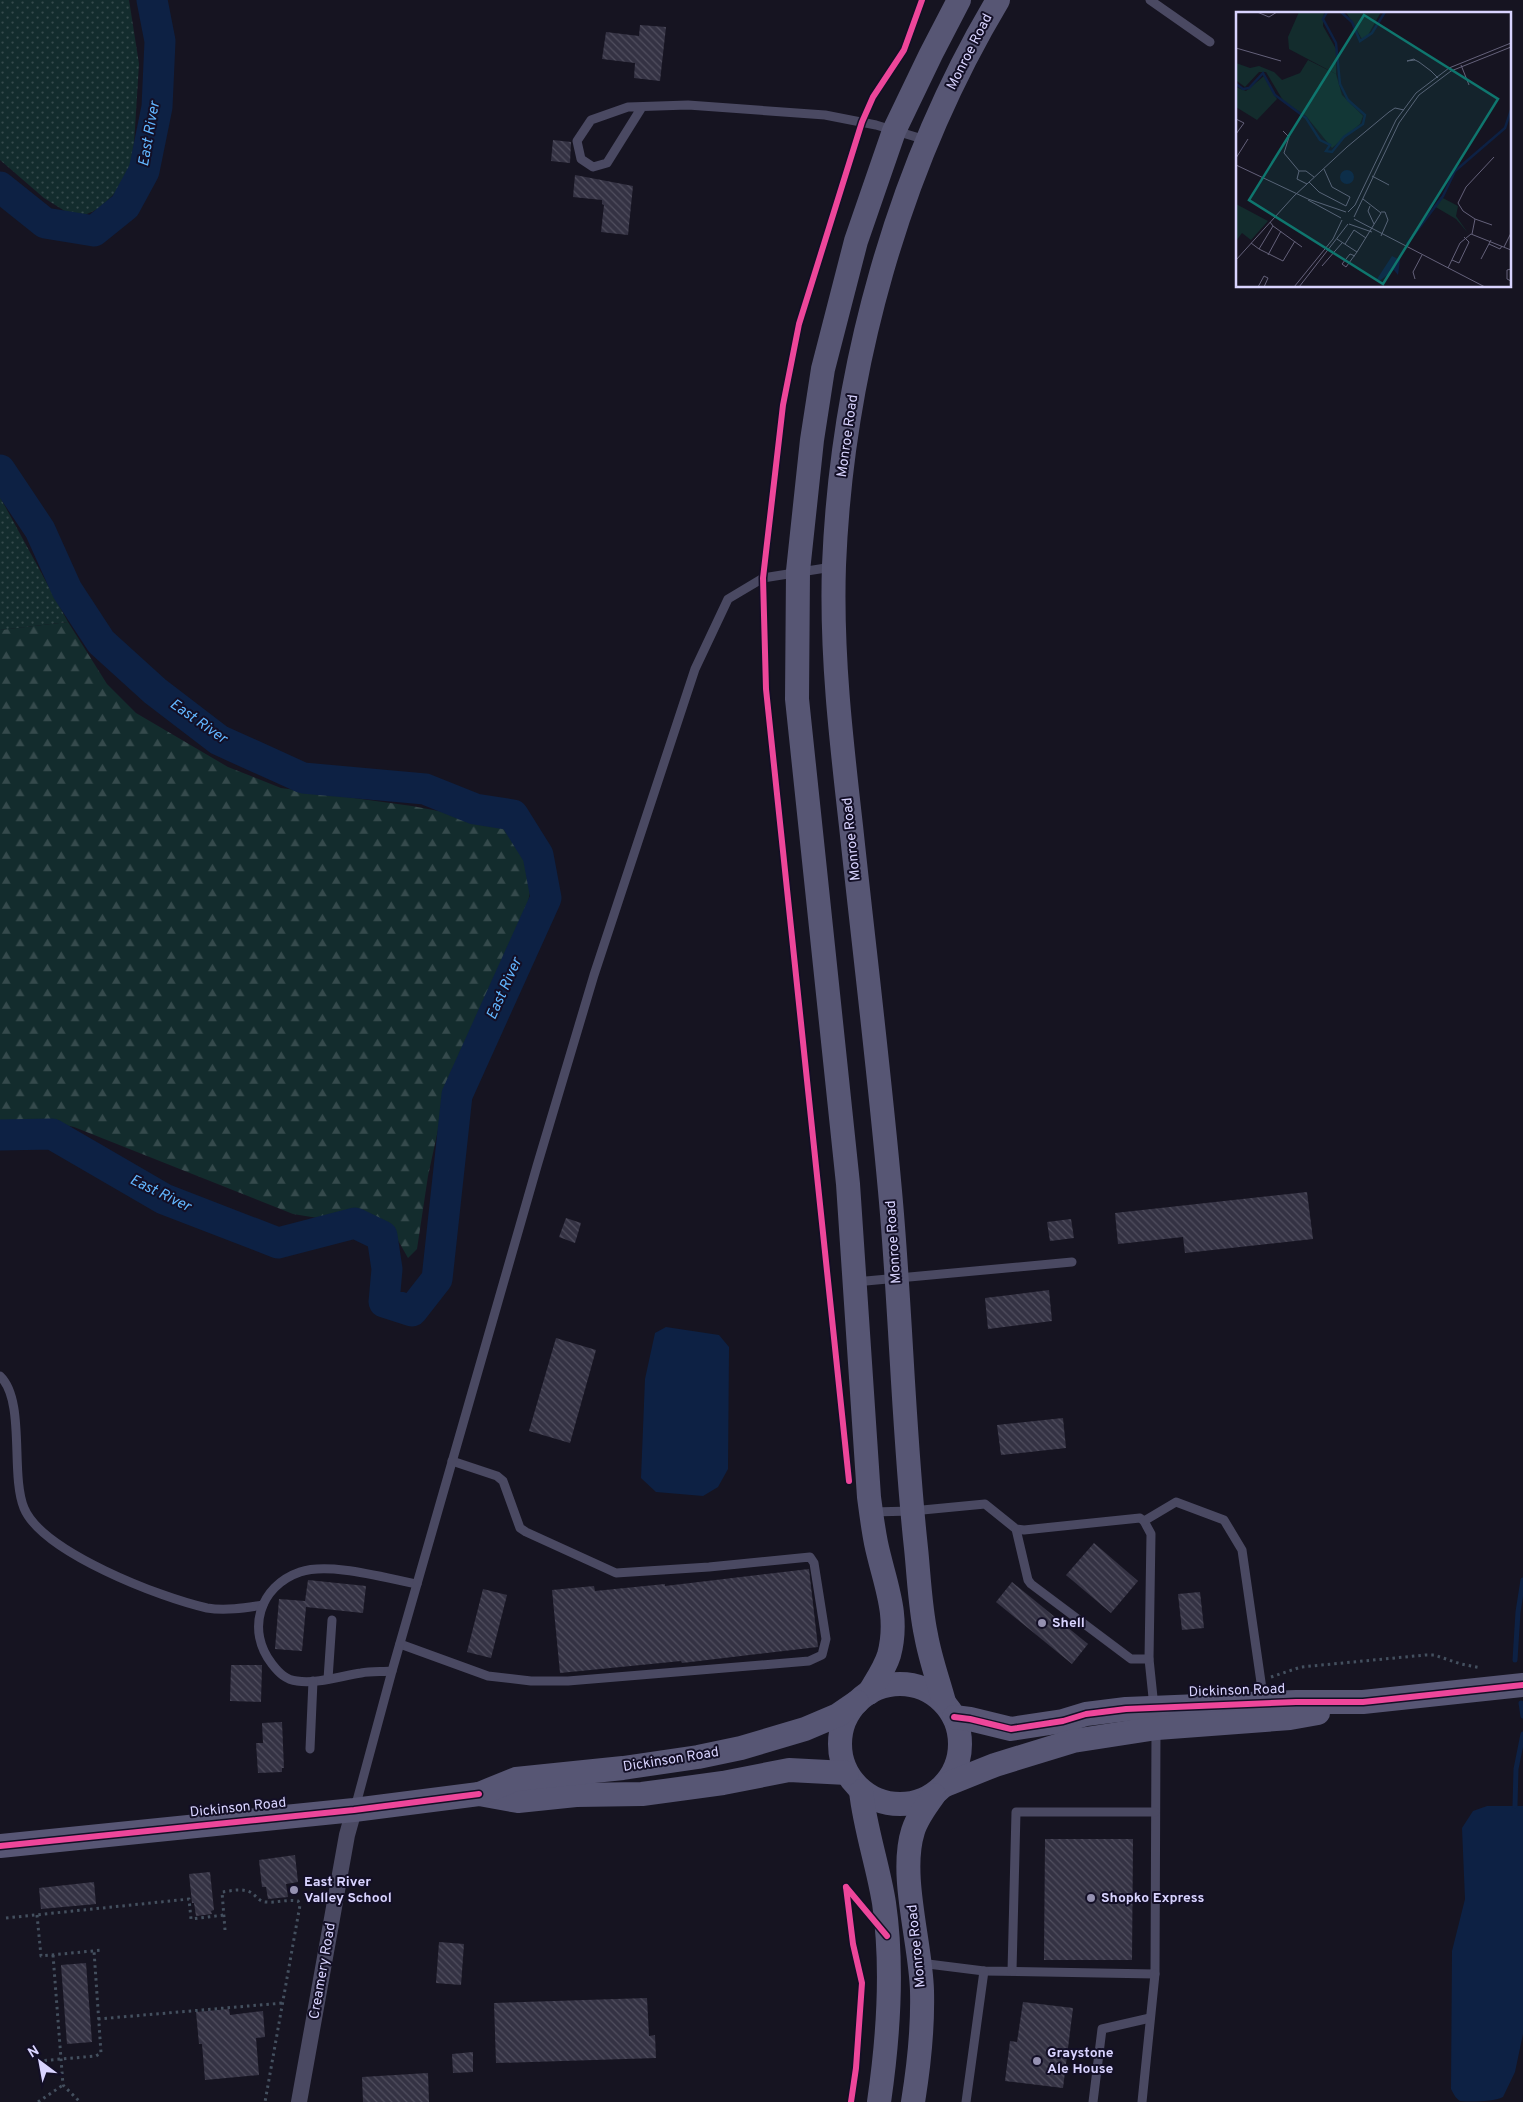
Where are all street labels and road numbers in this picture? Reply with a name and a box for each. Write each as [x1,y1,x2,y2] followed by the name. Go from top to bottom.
[943,11,997,93] street label: Monroe Road
[834,393,862,479] street label: Monroe Road
[839,797,865,881] street label: Monroe Road
[883,1200,905,1284] street label: Monroe Road
[1188,1681,1286,1701] street label: Dickinson Road
[622,1744,720,1776] street label: Dickinson Road
[189,1794,287,1822] street label: Dickinson Road
[904,1904,930,1988] street label: Monroe Road
[306,1921,340,2021] street label: Creamery Road

